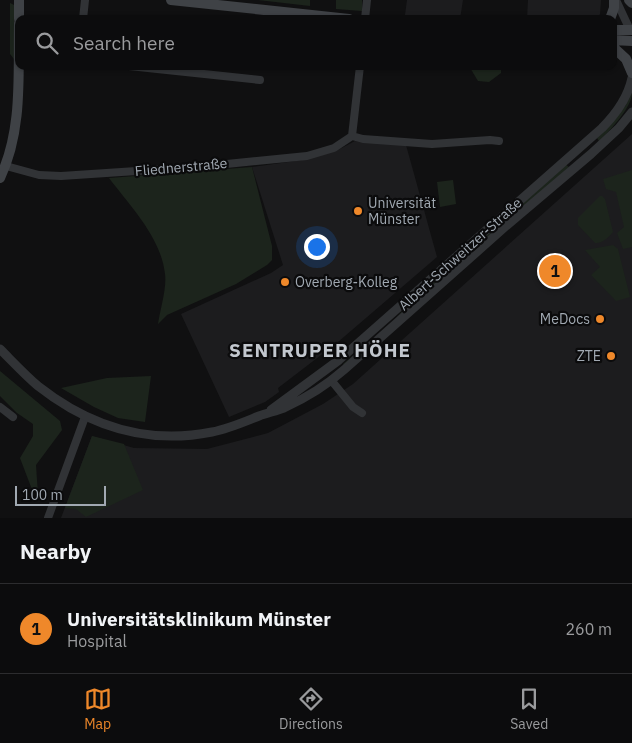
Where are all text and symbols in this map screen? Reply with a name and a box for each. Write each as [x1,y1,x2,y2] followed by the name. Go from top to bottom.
[15,15,617,70] search box
[33,29,61,57] icon: search
[73,31,175,55] text: Search here
[134,154,228,180] street label: Fliednerstraße
[368,194,436,228] place label: Universität Münster
[395,194,526,314] street label: Albert-Schweitzer-Straße
[352,205,364,217] marker: Universität Münster
[304,234,330,260] your location
[539,252,571,290] pin: 1
[295,273,398,291] place label: Overberg-Kolleg
[279,276,291,288] marker: Overberg-Kolleg
[540,310,590,328] place label: MeDocs
[594,313,606,325] marker: MeDocs
[229,338,411,362] district label: SENTRUPER HÖHE
[577,347,601,365] place label: ZTE
[605,350,617,362] marker: ZTE
[15,483,106,506] scale bar
[22,486,63,504] text: 100 m
[20,537,91,565] text: Nearby
[67,607,331,631] text: Universitätsklinikum Münster
[31,619,41,639] text: 1
[565,619,612,639] text: 260 m
[67,631,127,651] text: Hospital
[84,685,112,733] tab: Map
[279,685,343,733] tab: Directions
[510,685,548,733] tab: Saved

